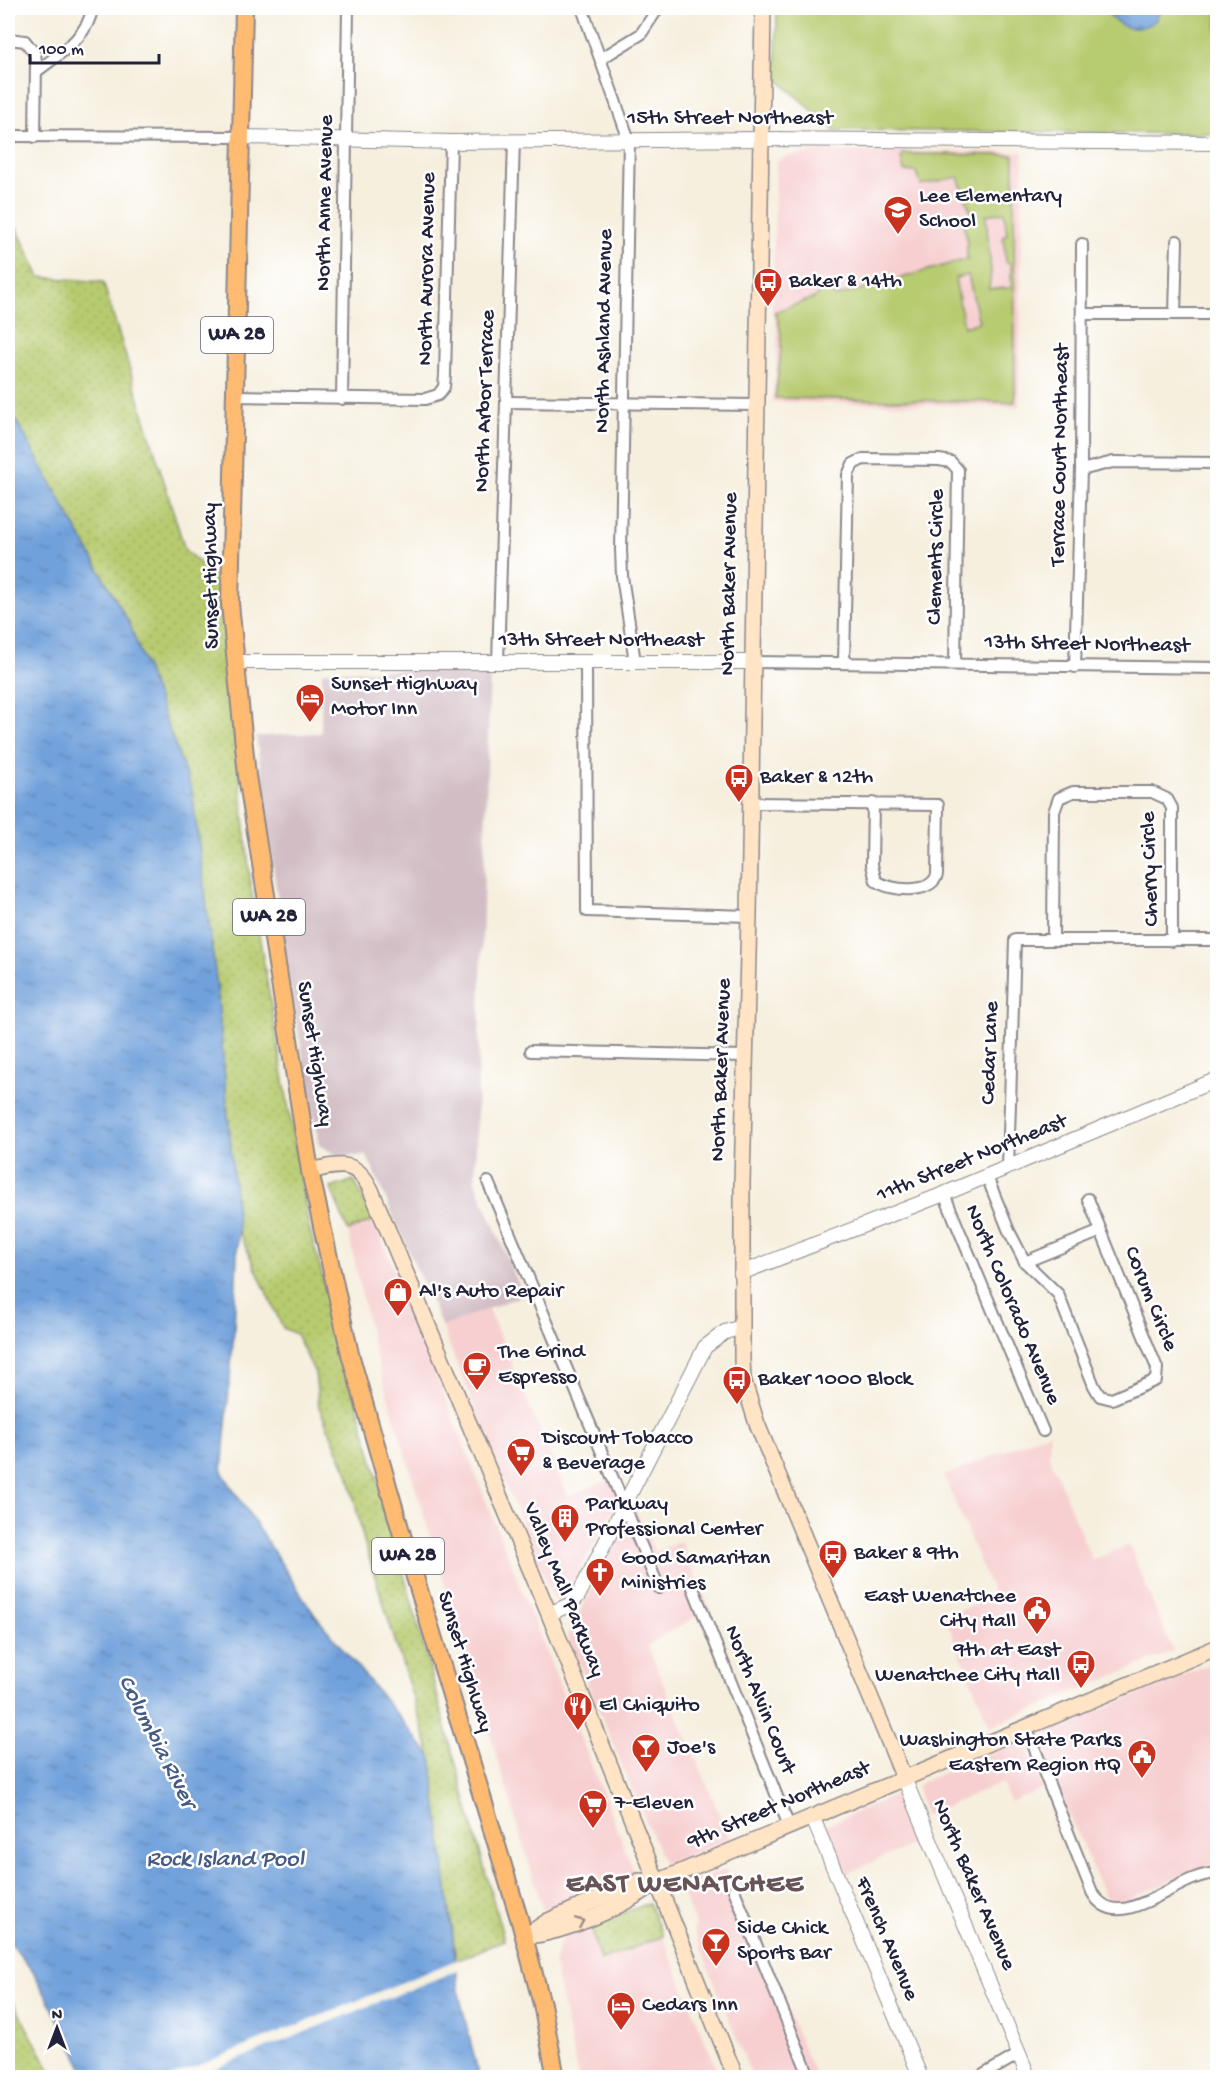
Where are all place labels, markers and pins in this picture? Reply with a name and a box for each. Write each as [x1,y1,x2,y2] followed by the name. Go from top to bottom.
[919,184,1062,235] place label: Lee Elementary School
[882,194,914,236] school or university icon: Lee Elementary School
[752,266,784,308] bus stop icon: Baker & 14th
[788,269,902,295] place label: Baker & 14th
[331,672,478,723] place label: Sunset Highway Motor Inn
[294,682,326,724] hotel icon: Sunset Highway Motor Inn
[723,762,755,804] bus stop icon: Baker & 12th
[759,765,874,791] place label: Baker & 12th
[382,1276,414,1318] shop icon: Al's Auto Repair
[419,1279,565,1305] place label: Al's Auto Repair
[496,1340,587,1391] place label: The Grind Espresso
[461,1350,493,1392] cafe icon: The Grind Espresso
[721,1364,753,1406] bus stop icon: Baker 1000 Block
[757,1367,914,1393] place label: Baker 1000 Block
[540,1426,693,1477] place label: Discount Tobacco & Beverage
[505,1436,537,1478] supermarket icon: Discount Tobacco & Beverage
[585,1492,765,1543] place label: Parkway Professional Center
[549,1502,581,1544] building icon: Parkway Professional Center
[817,1538,849,1580] bus stop icon: Baker & 9th
[853,1541,959,1567] place label: Baker & 9th
[621,1546,771,1597] place label: Good Samaritan Ministries
[584,1556,616,1598] church icon: Good Samaritan Ministries
[864,1584,1017,1635] place label: East Wenatchee City Hall
[1021,1594,1053,1636] public building icon: East Wenatchee City Hall
[875,1638,1062,1689] place label: 9th at East Wenatchee City Hall
[1065,1648,1097,1690] bus stop icon: 9th at East Wenatchee City Hall
[562,1690,594,1732] restaurant icon: El Chiquito
[599,1693,700,1719] place label: El Chiquito
[899,1728,1122,1779] place label: Washington State Parks Eastern Region HQ
[630,1732,662,1774] bar icon: Joe's
[667,1735,716,1761] place label: Joe's
[1126,1738,1158,1780] public building icon: Washington State Parks Eastern Region HQ
[577,1788,609,1830] supermarket icon: 7-Eleven
[613,1791,694,1817] place label: 7-Eleven
[737,1916,833,1967] place label: Side Chick Sports Bar
[700,1926,732,1968] bar icon: Side Chick Sports Bar
[605,1990,637,2032] hotel icon: Cedars Inn
[642,1993,738,2019] place label: Cedars Inn

